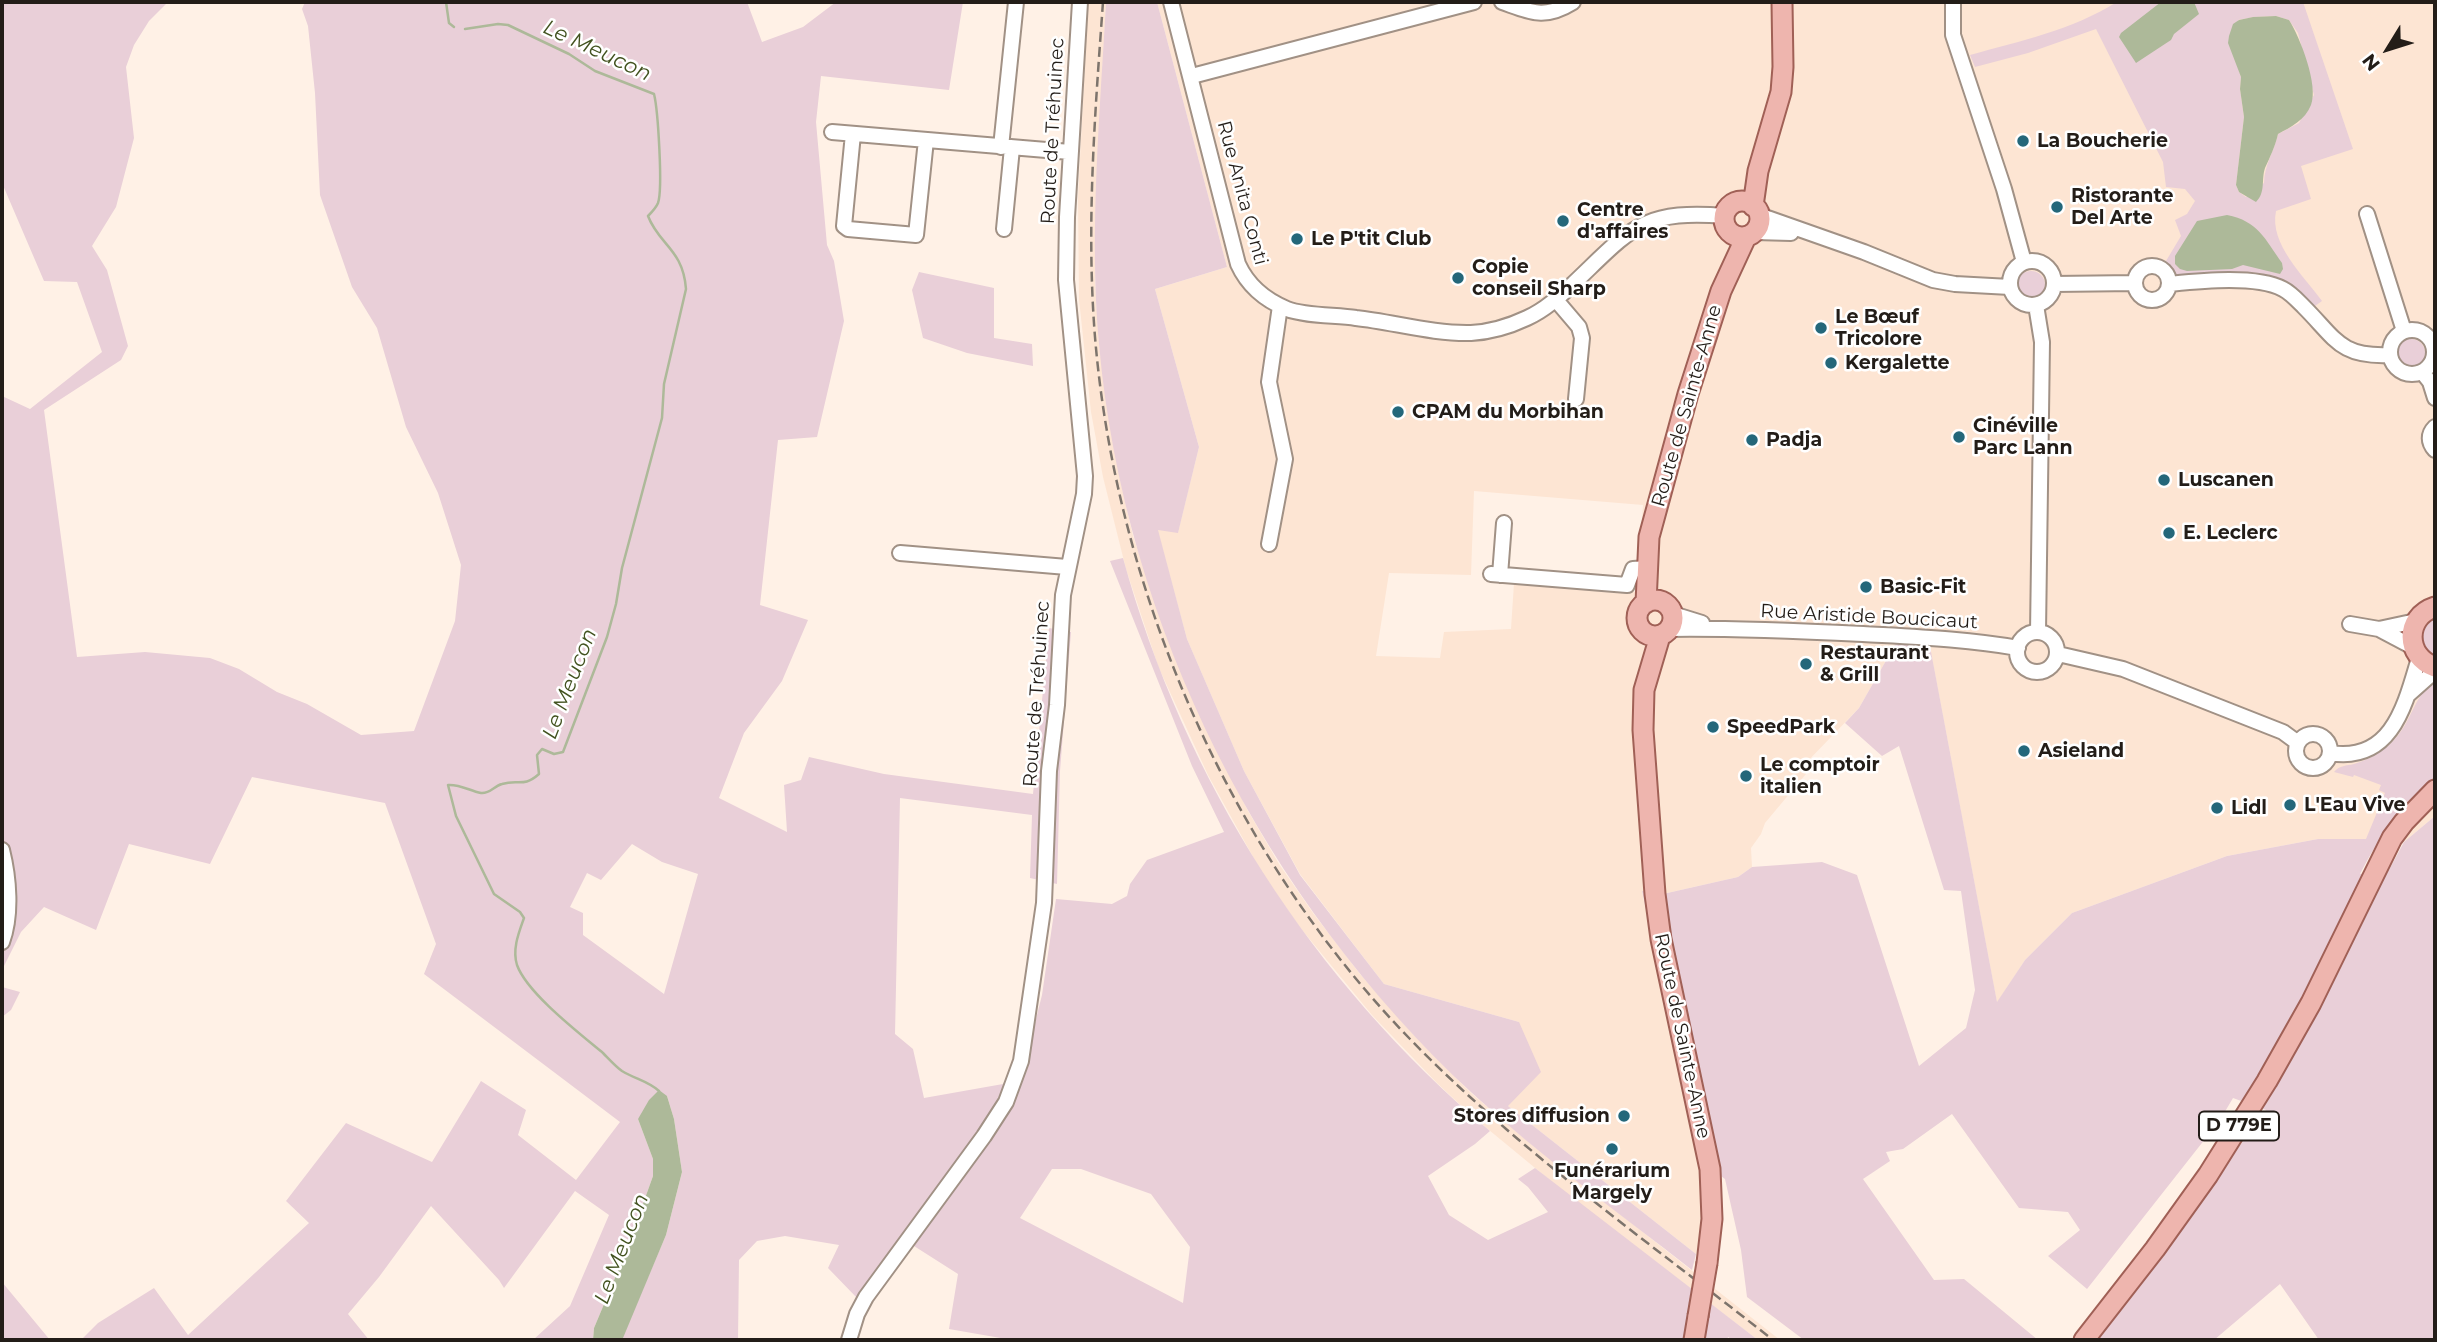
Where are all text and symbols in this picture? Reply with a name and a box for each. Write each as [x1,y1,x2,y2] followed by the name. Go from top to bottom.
[2353,14,2423,84] north arrow
[539,15,655,87] water label: Le Meucon
[1037,37,1069,225] street label: Route de Tréhuinec
[2357,49,2385,75] text: N
[1212,118,1272,268] street label: Rue Anita Conti
[2037,130,2168,152] place label: La Boucherie
[2015,133,2031,149] marker: La Boucherie
[2071,185,2173,229] place label: Ristorante Del Arte
[1577,199,1668,243] place label: Centre d'affaires
[2049,199,2065,215] marker: Ristorante Del Arte
[1555,213,1571,229] marker: Centre d'affaires
[1311,228,1431,250] place label: Le P'tit Club
[1289,231,1305,247] marker: Le P'tit Club
[1472,256,1606,300] place label: Copie conseil Sharp
[1450,270,1466,286] marker: Copie conseil Sharp
[1647,302,1727,510] street label: Route de Sainte-Anne
[1835,306,1922,350] place label: Le Bœuf Tricolore
[1813,320,1829,336] marker: Le Bœuf Tricolore
[1845,352,1949,374] place label: Kergalette
[1823,355,1839,371] marker: Kergalette
[1412,401,1604,423] place label: CPAM du Morbihan
[1390,404,1406,420] marker: CPAM du Morbihan
[1973,415,2073,459] place label: Cinéville Parc Lann
[1766,429,1822,451] place label: Padja
[1951,429,1967,445] marker: Cinéville Parc Lann
[1744,432,1760,448] marker: Padja
[2178,469,2274,491] place label: Luscanen
[2156,472,2172,488] marker: Luscanen
[2183,522,2278,544] place label: E. Leclerc
[2161,525,2177,541] marker: E. Leclerc
[1880,576,1966,598] place label: Basic-Fit
[1858,579,1874,595] marker: Basic-Fit
[1019,600,1055,788] street label: Route de Tréhuinec
[1760,600,1978,634] street label: Rue Aristide Boucicaut
[537,625,603,743] water label: Le Meucon
[1820,642,1929,686] place label: Restaurant & Grill
[1798,656,1814,672] marker: Restaurant & Grill
[1727,716,1835,738] place label: SpeedPark
[1705,719,1721,735] marker: SpeedPark
[2038,740,2124,762] place label: Asieland
[2016,743,2032,759] marker: Asieland
[1760,754,1880,798] place label: Le comptoir italien
[1738,768,1754,784] marker: Le comptoir italien
[2304,794,2406,816] place label: L'Eau Vive
[2231,797,2267,819] place label: Lidl
[2282,797,2298,813] marker: L'Eau Vive
[2209,800,2225,816] marker: Lidl
[1649,931,1715,1141] street label: Route de Sainte-Anne
[1454,1105,1610,1127] place label: Stores diffusion
[1616,1108,1632,1124] marker: Stores diffusion
[2199,1112,2279,1140] road number: D 779E
[1604,1141,1620,1157] marker: Funérarium Margely
[1554,1160,1670,1204] place label: Funérarium Margely
[589,1190,655,1308] water label: Le Meucon

